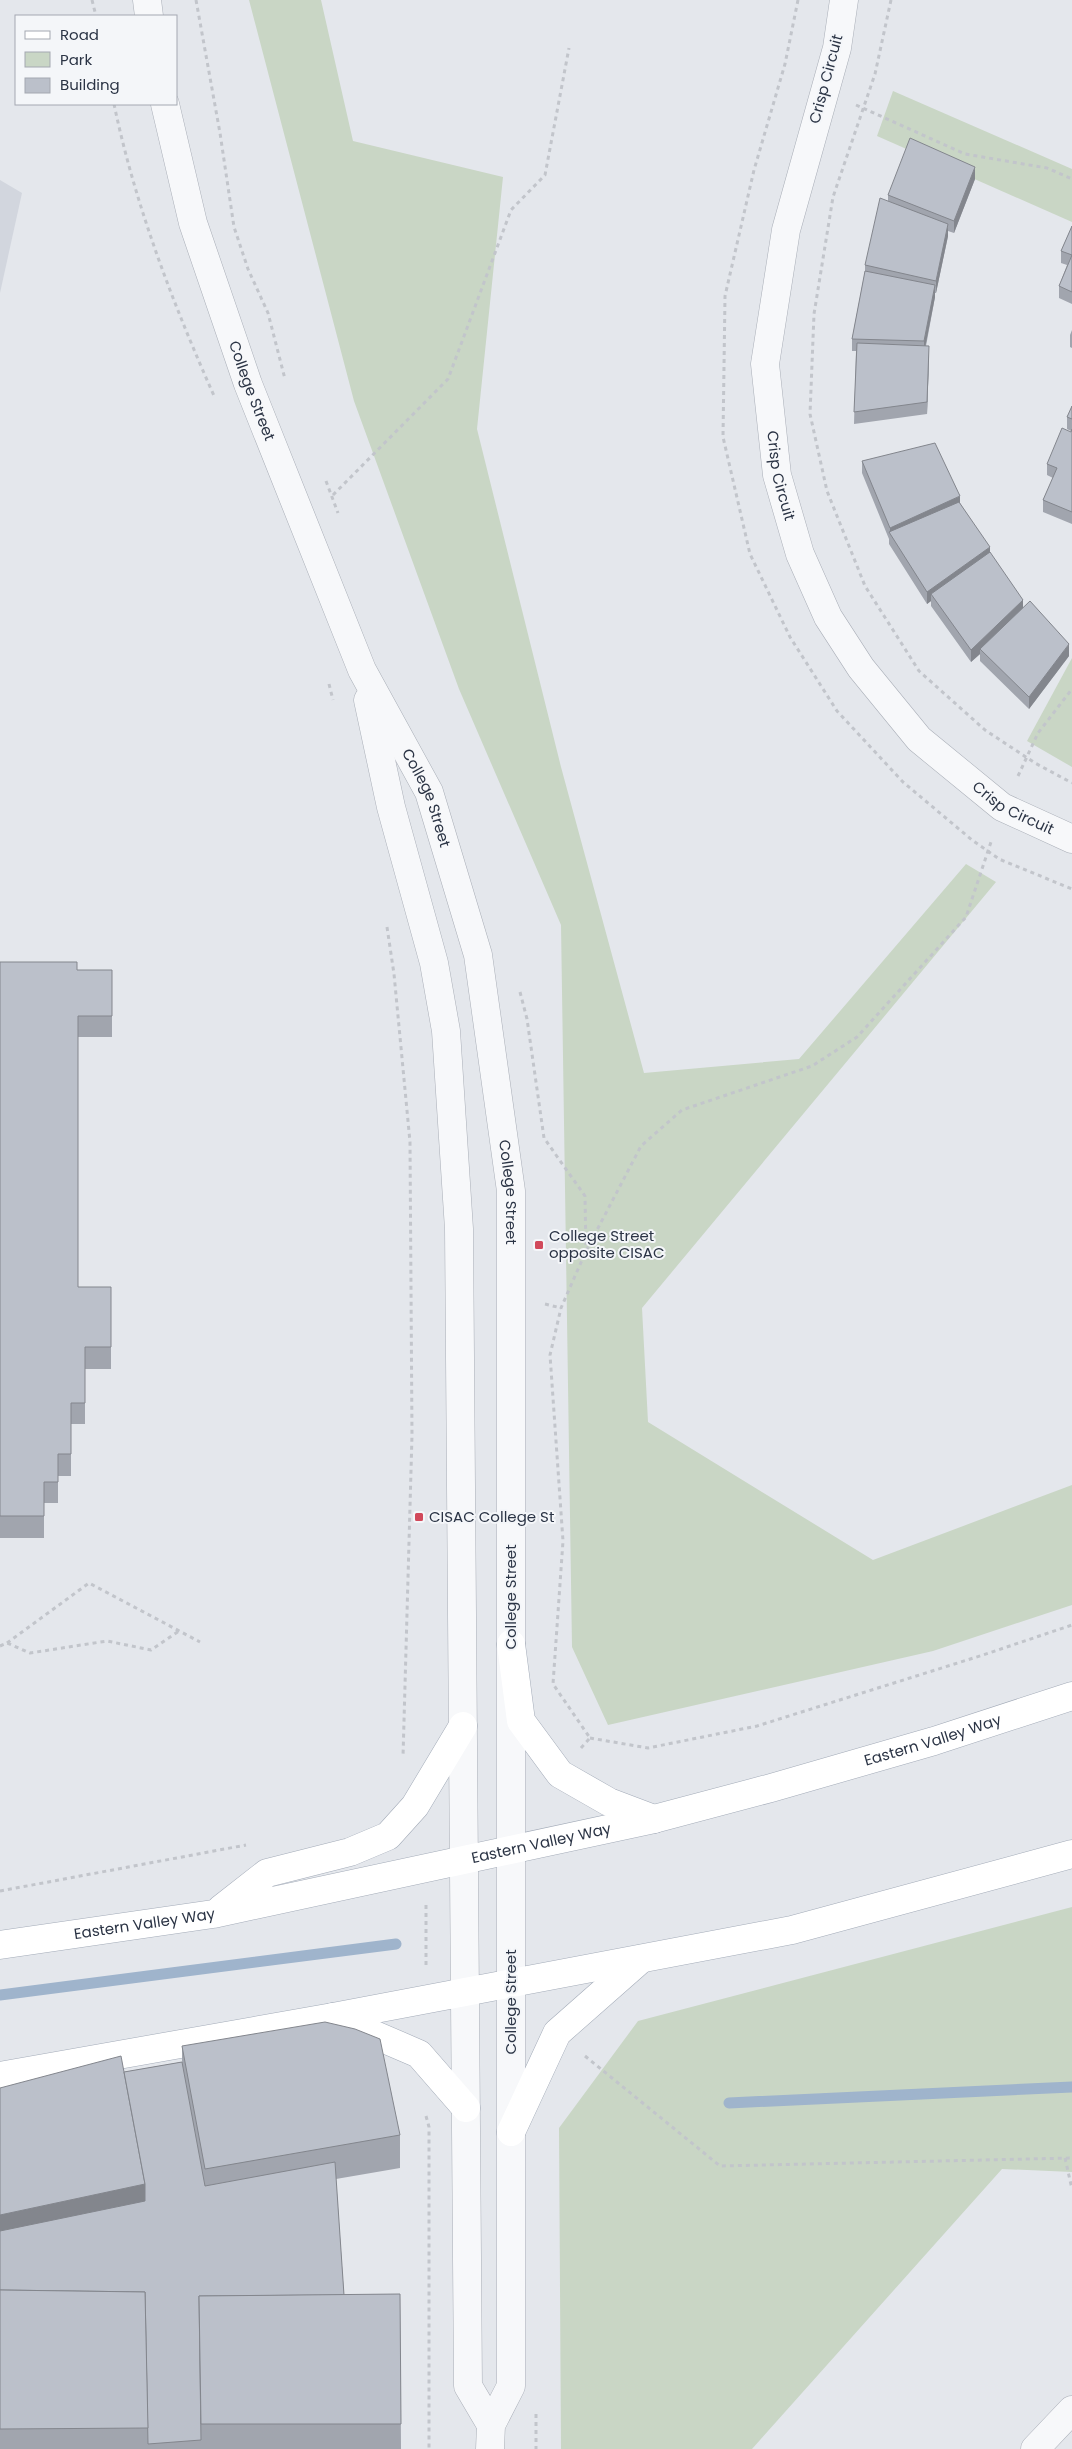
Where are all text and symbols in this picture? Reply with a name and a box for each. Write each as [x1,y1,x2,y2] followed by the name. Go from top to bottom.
[15,15,178,105] legend
[60,24,99,45] text: Road
[804,32,848,126] street label: Crisp Circuit
[60,49,92,70] text: Park
[60,74,120,95] text: Building
[224,338,281,444] street label: College Street
[762,429,801,523] street label: Crisp Circuit
[397,745,456,850] street label: College Street
[968,776,1058,839] street label: Crisp Circuit
[494,1138,522,1245] street label: College Street
[549,1225,665,1263] place label: College Street opposite CISAC
[533,1239,545,1251] marker: College Street opposite CISAC
[429,1506,554,1527] place label: CISAC College St
[413,1511,425,1523] marker: CISAC College St
[500,1544,521,1650] street label: College Street
[862,1709,1004,1771] street label: Eastern Valley Way
[469,1817,613,1868] street label: Eastern Valley Way
[72,1903,217,1944] street label: Eastern Valley Way
[500,1949,521,2055] street label: College Street

